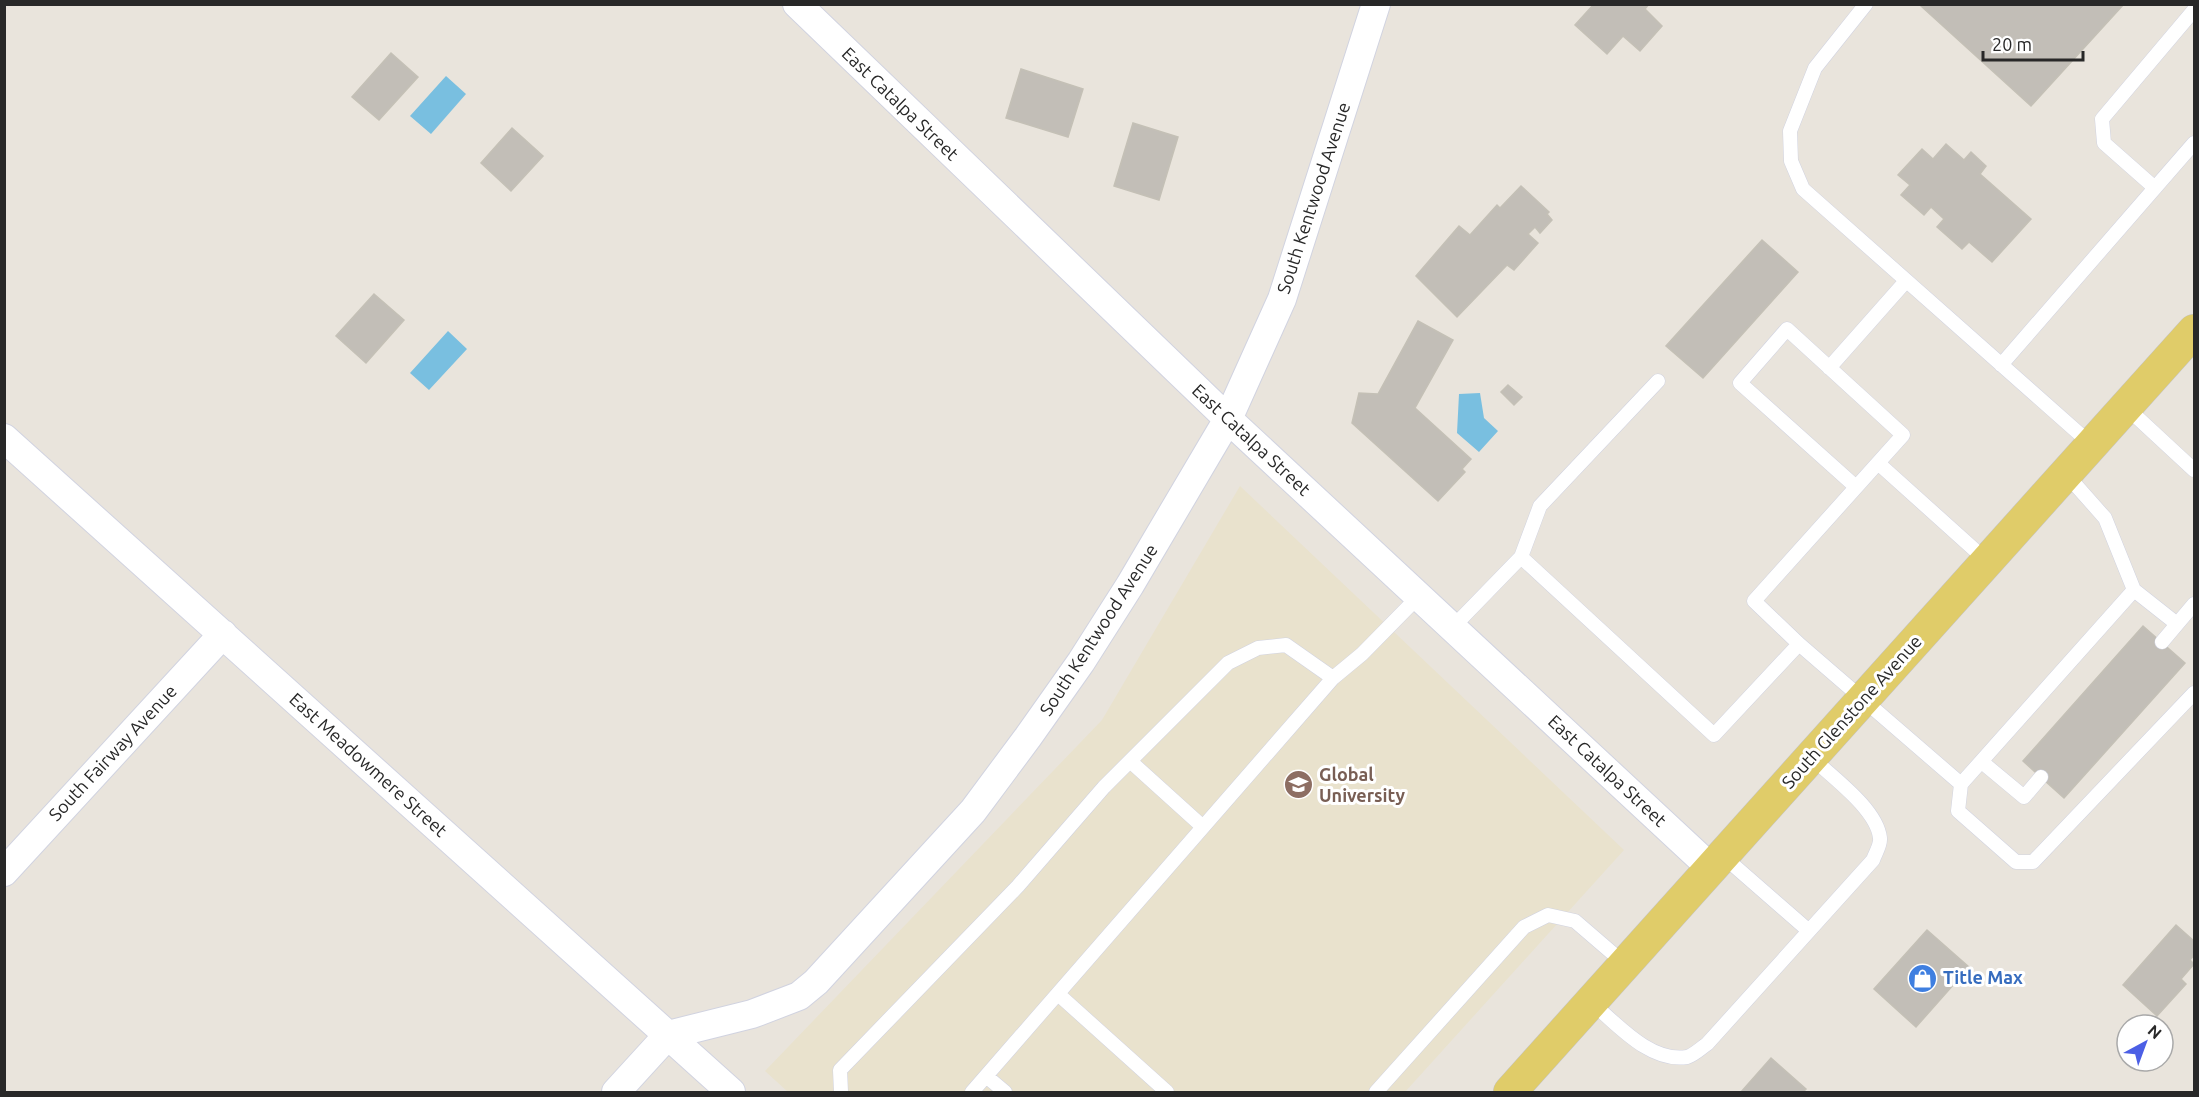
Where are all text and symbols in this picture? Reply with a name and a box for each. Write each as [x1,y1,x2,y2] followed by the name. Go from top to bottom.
[1983,24,2084,62] scale bar
[1992,34,2032,54] text: 20 m
[838,43,963,164] street label: East Catalpa Street
[1273,99,1353,296] street label: South Kentwood Avenue
[1189,380,1315,499] street label: East Catalpa Street
[1035,540,1161,719] street label: South Kentwood Avenue
[1777,631,1925,792] street label: South Glenstone Avenue
[44,680,180,824] street label: South Fairway Avenue
[286,688,451,840] street label: East Meadowmere Street
[1545,711,1671,830] street label: East Catalpa Street
[1319,764,1406,805] place label: Global University
[1282,769,1314,801] school or university icon: Global University
[1906,962,1938,994] shop icon: Title Max
[1943,967,2023,987] place label: Title Max
[2115,1013,2175,1073] north arrow
[2144,1021,2165,1042] text: N

